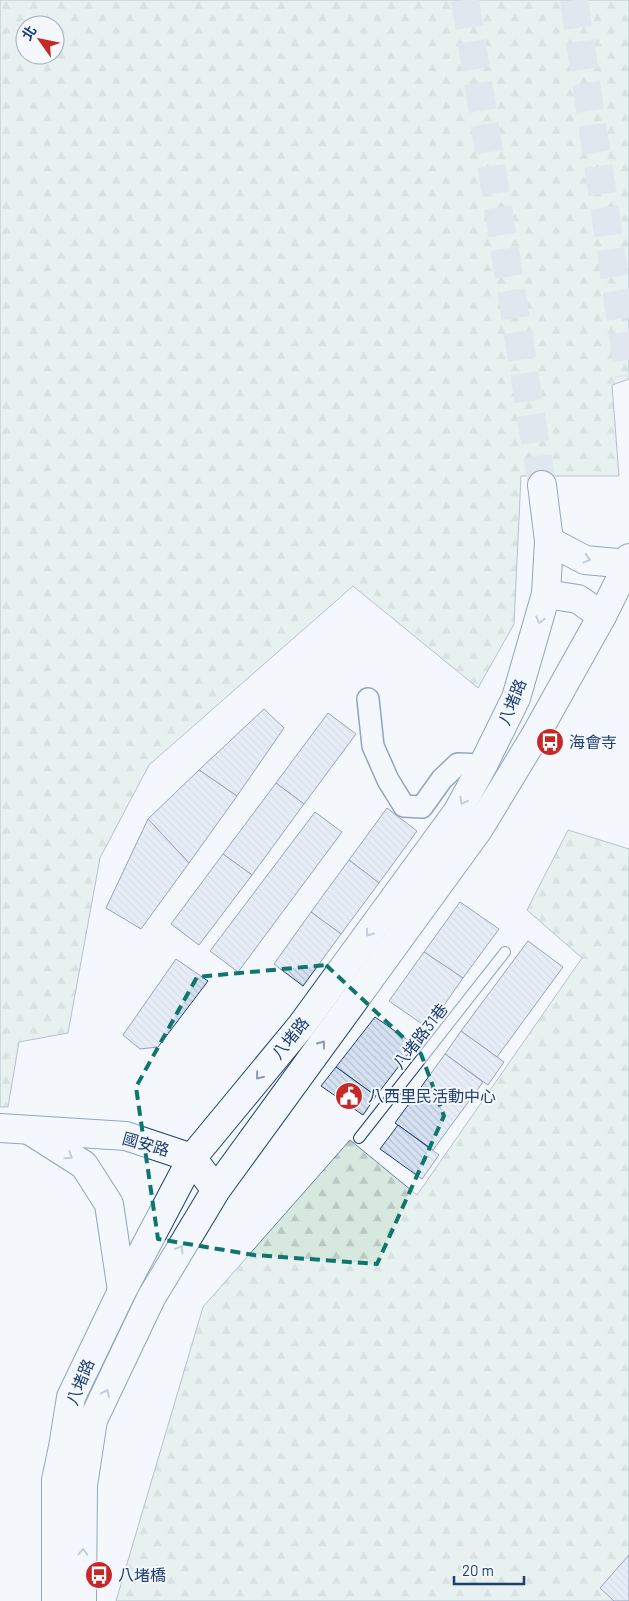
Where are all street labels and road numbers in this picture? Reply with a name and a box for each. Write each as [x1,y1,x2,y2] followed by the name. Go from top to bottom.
[494,676,529,728] street label: 八堵路
[388,999,451,1072] street label: 八堵路31巷
[267,1013,312,1062] street label: 八堵路
[120,1128,172,1159] street label: 國安路
[62,1356,97,1408] street label: 八堵路

